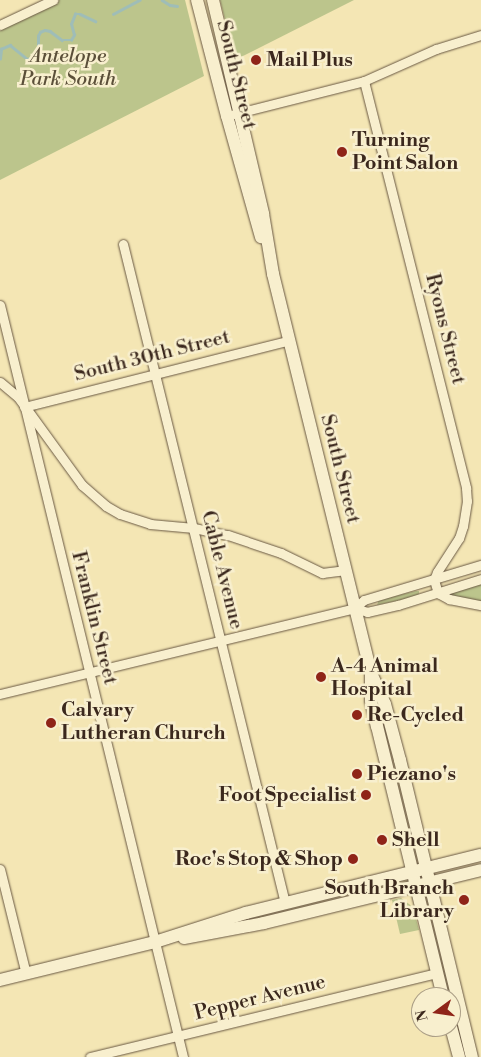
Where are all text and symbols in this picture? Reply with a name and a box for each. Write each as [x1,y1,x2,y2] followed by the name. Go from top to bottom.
[211,18,261,132] street label: South Street
[20,45,116,92] park label: Antelope Park South
[266,48,353,72] place label: Mail Plus
[250,54,262,66] marker: Mail Plus
[352,128,458,175] place label: Turning Point Salon
[336,146,348,158] marker: Turning Point Salon
[420,271,470,387] street label: Ryons Street
[72,325,232,387] street label: South 30th Street
[315,412,365,526] street label: South Street
[196,508,248,632] street label: Cable Avenue
[66,549,122,687] street label: Franklin Street
[331,654,438,701] place label: A-4 Animal Hospital
[315,671,327,683] marker: A-4 Animal Hospital
[61,699,226,746] place label: Calvary Lutheran Church
[367,703,464,727] place label: Re-Cycled
[351,709,363,721] marker: Re-Cycled
[45,717,57,729] marker: Calvary Lutheran Church
[367,762,456,786] place label: Piezano's
[351,768,363,780] marker: Piezano's
[219,783,356,807] place label: Foot Specialist
[360,789,372,801] marker: Foot Specialist
[392,828,440,852] place label: Shell
[376,834,388,846] marker: Shell
[175,847,343,871] place label: Roc's Stop & Shop
[347,853,359,865] marker: Roc's Stop & Shop
[325,876,454,923] place label: South Branch Library
[458,894,470,906] marker: South Branch Library
[192,970,328,1026] street label: Pepper Avenue
[411,987,461,1037] north arrow
[412,1008,432,1023] text: N

